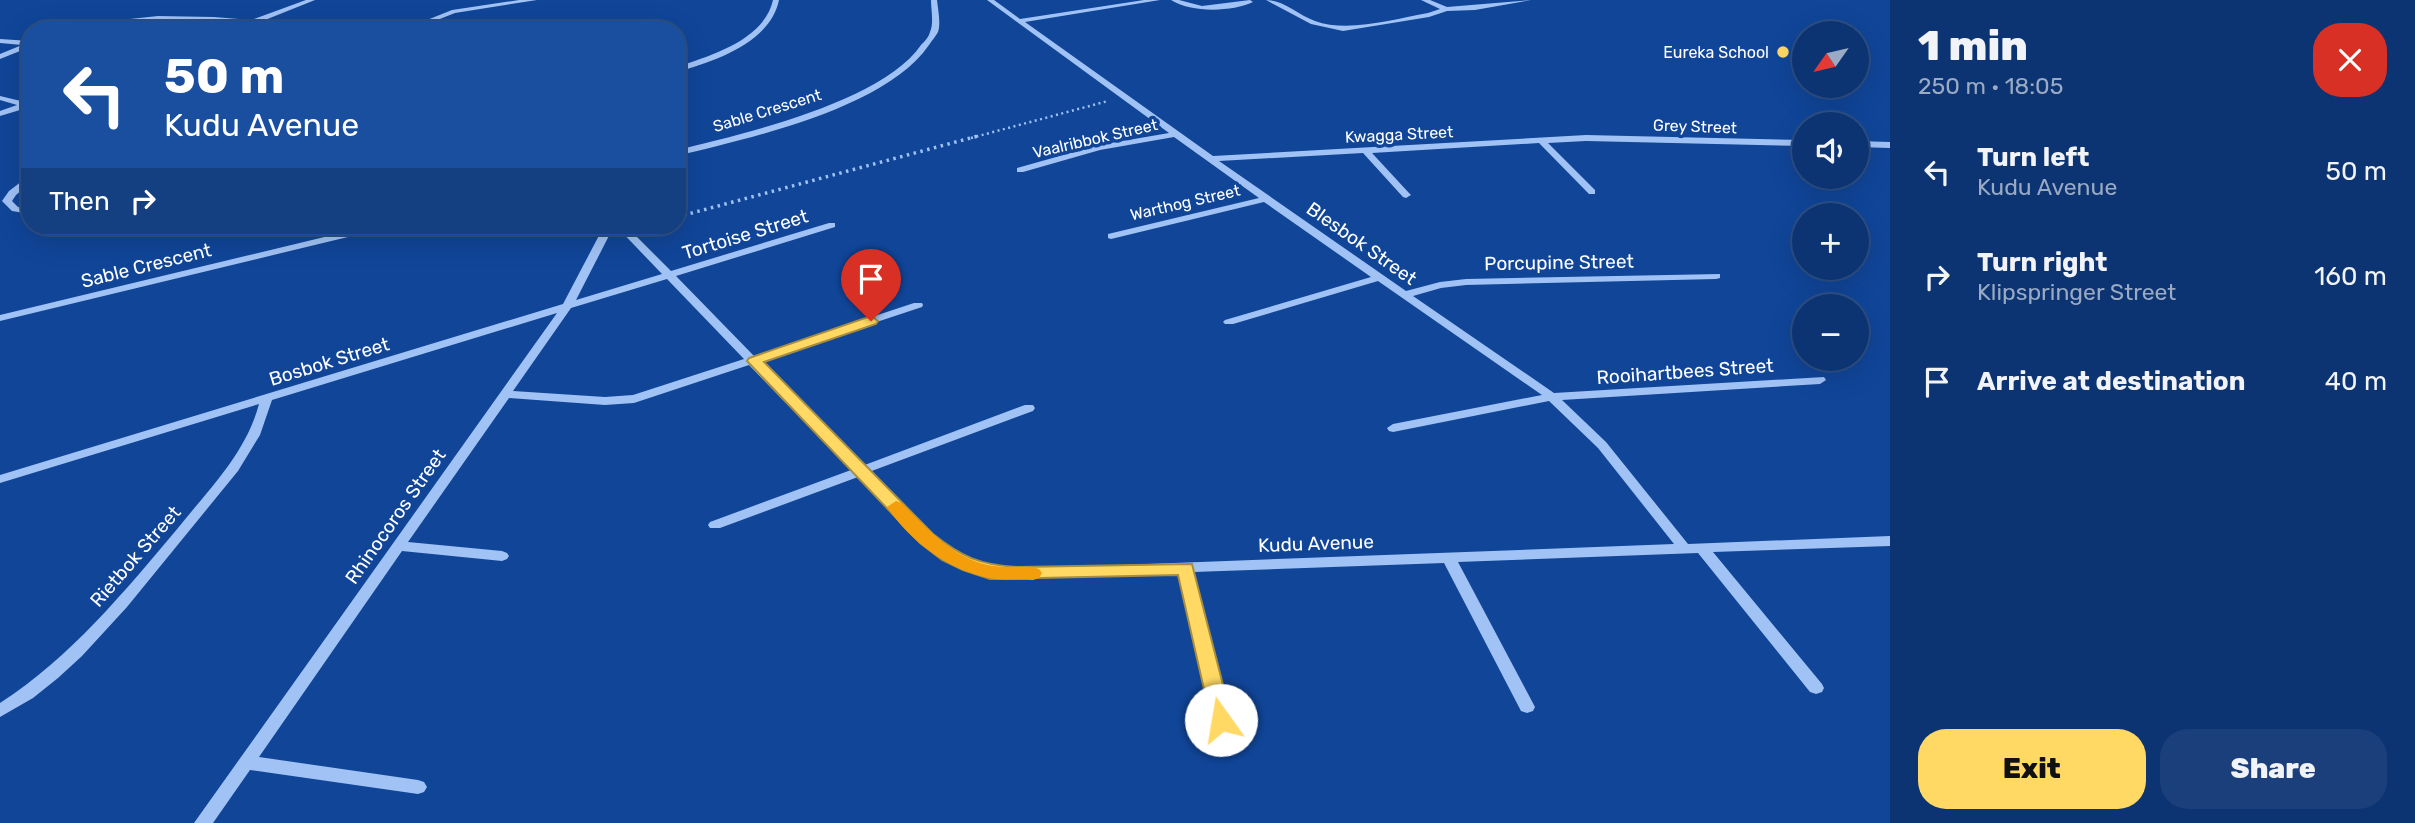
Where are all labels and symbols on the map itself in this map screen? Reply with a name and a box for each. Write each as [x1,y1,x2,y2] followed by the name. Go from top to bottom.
[1792,21,1869,98] north arrow
[1663,43,1769,62] place label: Eureka School
[1775,44,1791,60] marker: Eureka School
[711,85,824,136] street label: Sable Crescent
[1031,115,1159,162] street label: Vaalribbok Street
[1653,116,1737,137] street label: Grey Street
[1344,122,1454,147] street label: Kwagga Street
[1128,181,1242,224] street label: Warthog Street
[1302,197,1422,290] street label: Blesbok Street
[680,204,811,265] street label: Tortoise Street
[79,238,214,293] street label: Sable Crescent
[841,249,901,321] pin
[1484,250,1635,275] street label: Porcupine Street
[266,332,393,391] street label: Bosbok Street
[1596,354,1775,389] street label: Rooihartbees Street
[340,444,451,588] street label: Rhinocoros Street
[85,501,186,612] street label: Rietbok Street
[1258,530,1374,557] street label: Kudu Avenue
[1184,683,1258,757] position arrow

